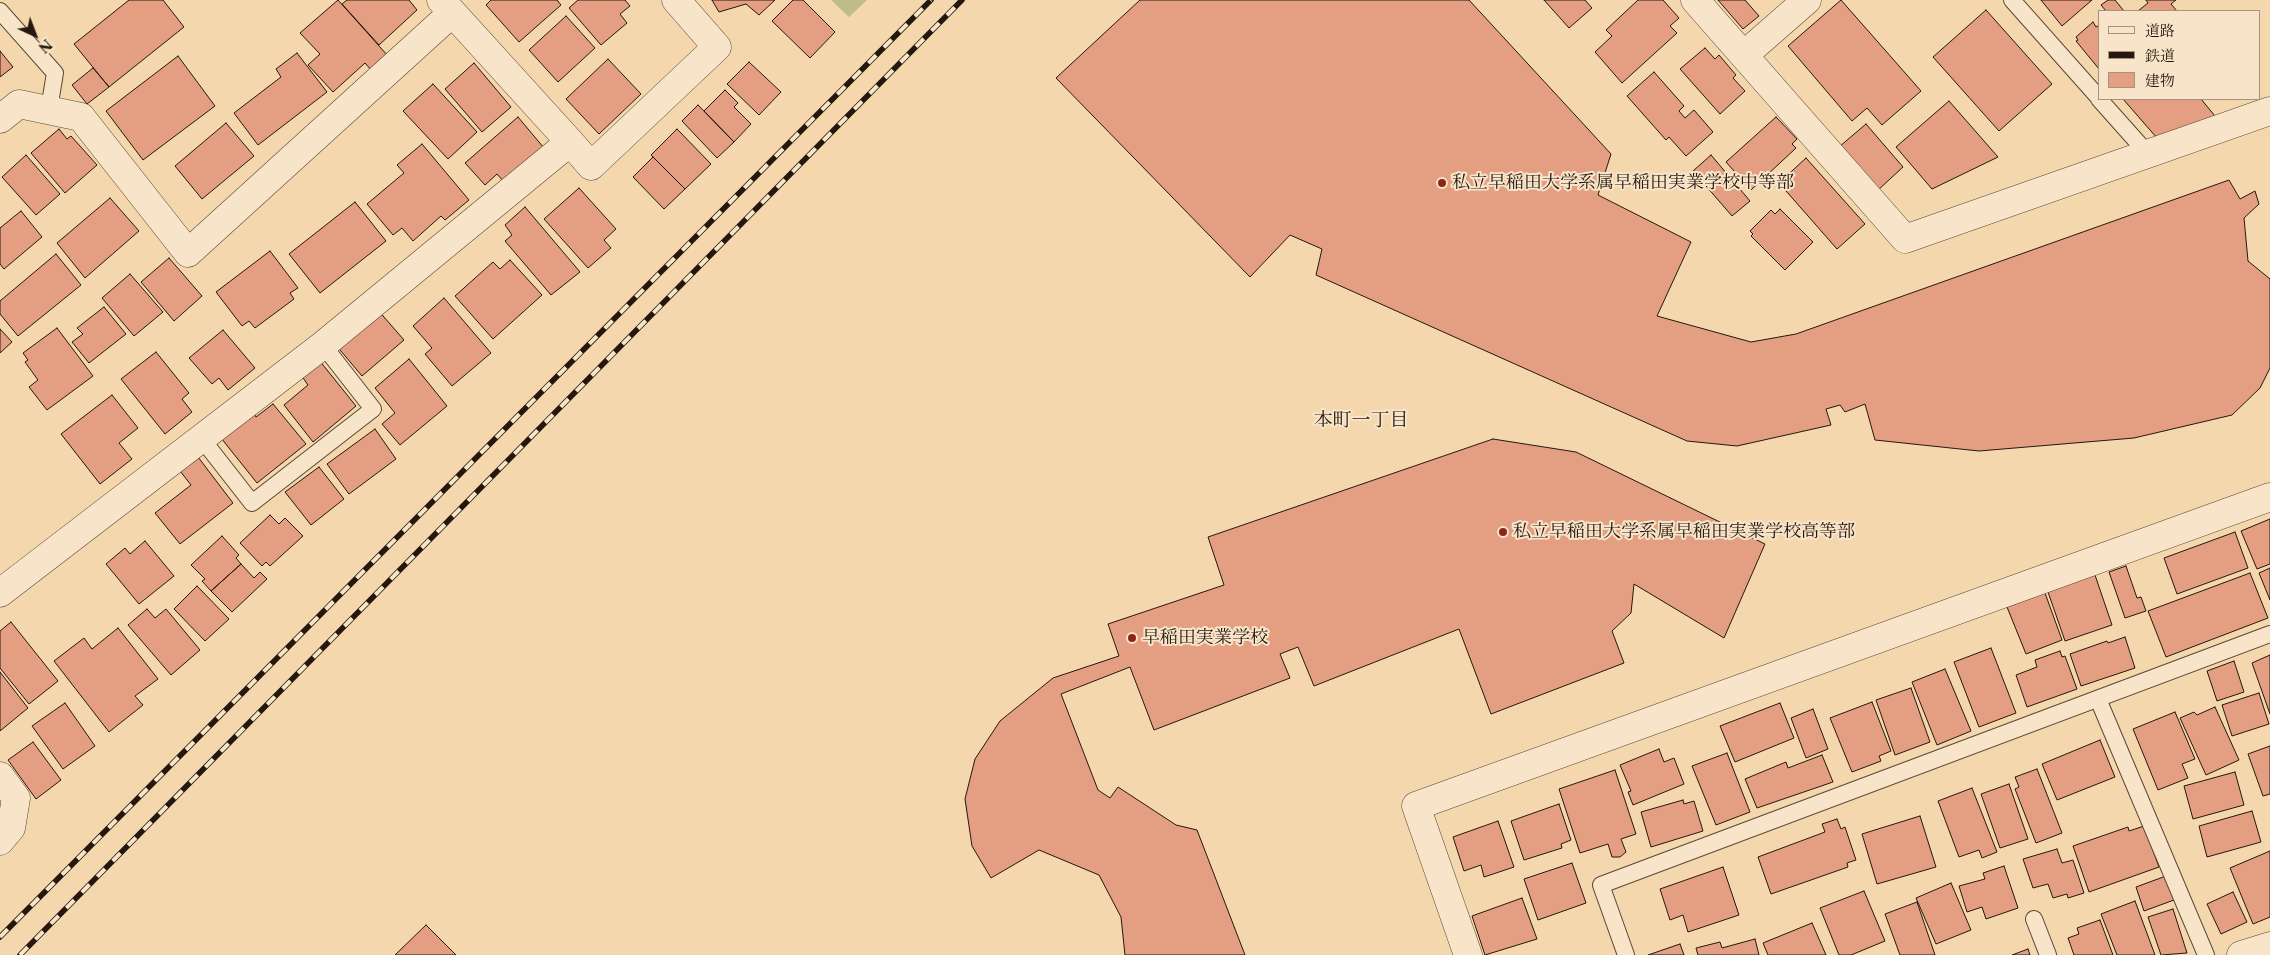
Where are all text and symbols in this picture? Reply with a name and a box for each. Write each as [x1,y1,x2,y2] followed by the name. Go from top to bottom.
[10,10,60,60] north arrow
[2098,10,2260,100] legend
[2145,21,2175,40] text: 道路
[35,35,56,57] text: N
[2145,46,2175,65] text: 鉄道
[2145,71,2175,90] text: 建物
[1452,172,1794,194] place label: 私立早稲田大学系属早稲田実業学校中等部
[1436,177,1448,189] marker: 私立早稲田大学系属早稲田実業学校中等部
[1314,410,1408,432] district label: 本町一丁目
[1513,521,1855,543] place label: 私立早稲田大学系属早稲田実業学校高等部
[1497,526,1509,538] marker: 私立早稲田大学系属早稲田実業学校高等部
[1142,627,1268,649] place label: 早稲田実業学校
[1126,632,1138,644] marker: 早稲田実業学校

